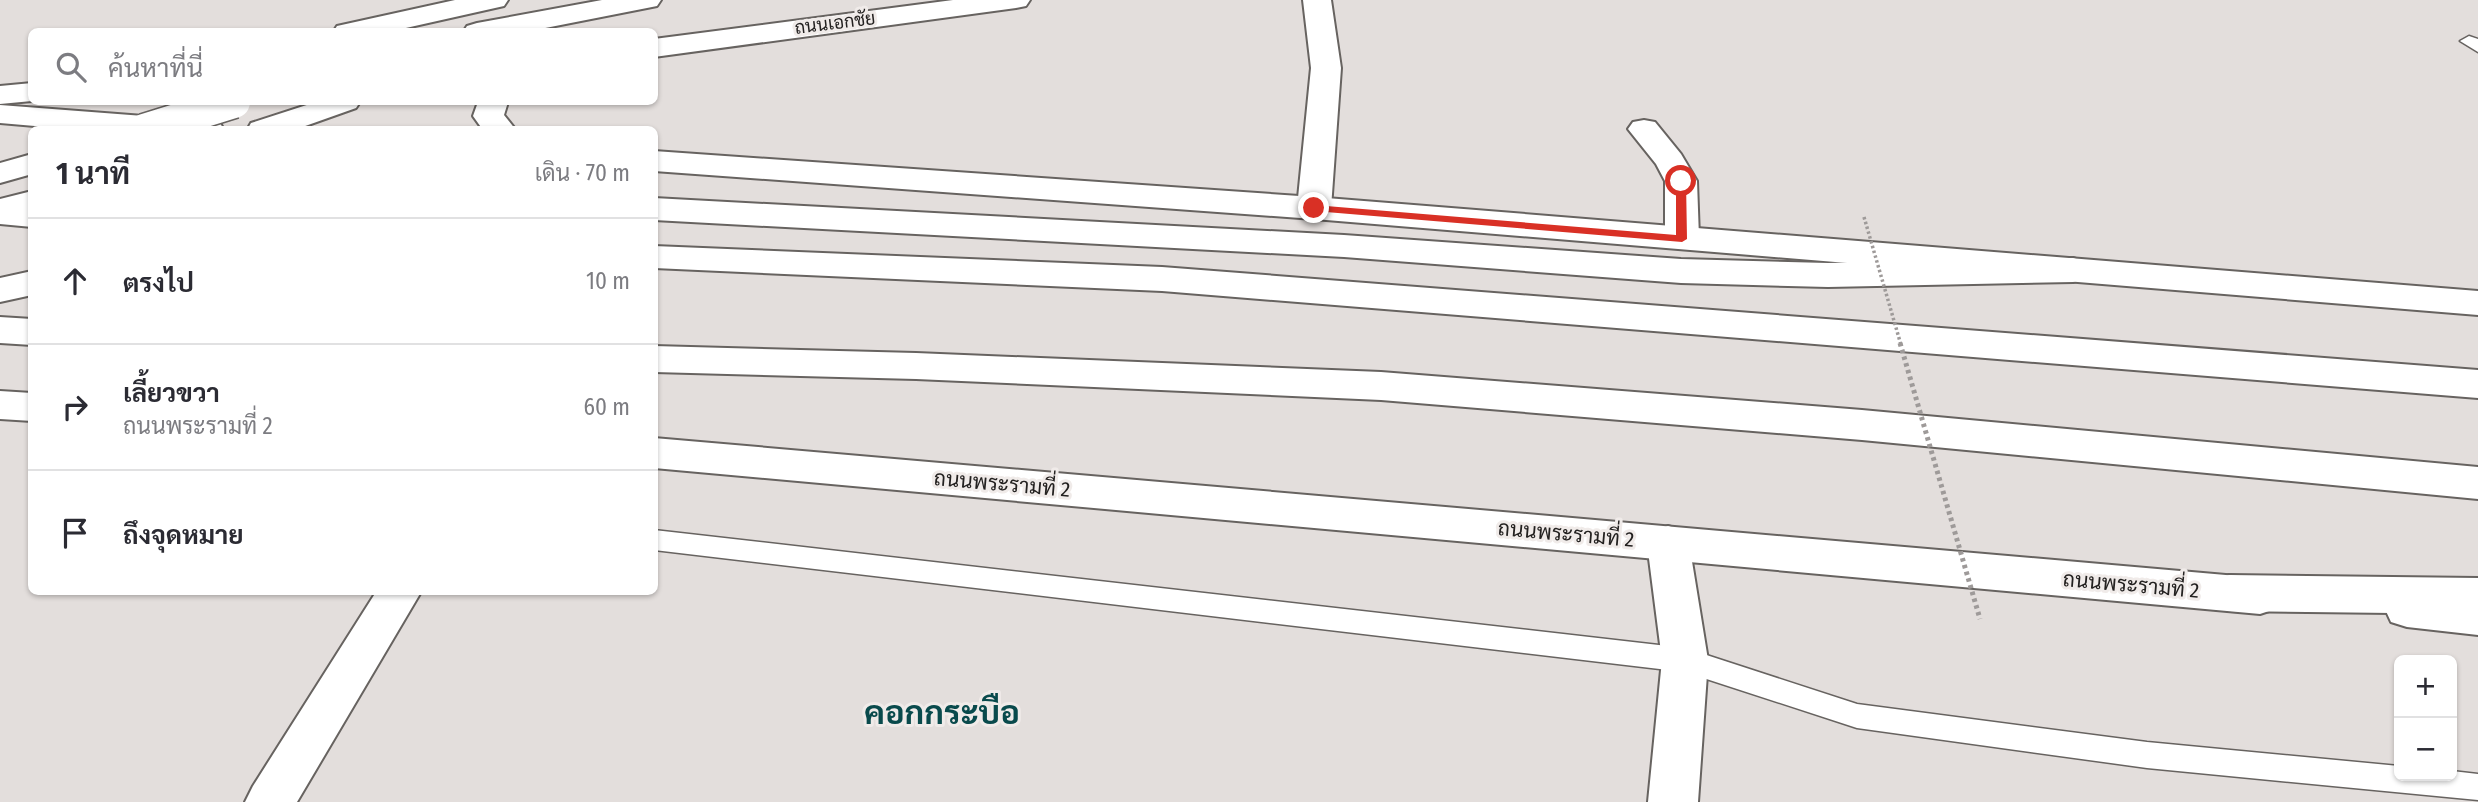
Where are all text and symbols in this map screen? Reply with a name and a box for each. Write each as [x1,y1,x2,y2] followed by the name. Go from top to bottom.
[793,7,877,39] street label: ถนนเอกชัย
[28,28,658,105] search box
[52,48,90,86] icon: search
[108,53,203,84] text: ค้นหาที่นี่
[56,156,130,192] text: 1 นาที
[535,159,630,187] text: เดิน · 70 m
[1665,165,1696,196] route start
[1298,192,1329,223] route end
[56,262,94,300] icon: ahead
[586,267,630,295] text: 10 m
[123,268,194,299] text: ตรงไป
[123,378,220,409] text: เลี้ยวขวา
[56,388,94,426] icon: right
[584,393,630,421] text: 60 m
[123,412,273,440] text: ถนนพระรามที่ 2
[933,458,1072,503] street label: ถนนพระรามที่ 2
[1497,508,1636,553] street label: ถนนพระรามที่ 2
[56,514,94,552] icon: arrive
[123,520,244,551] text: ถึงจุดหมาย
[2062,559,2201,604] street label: ถนนพระรามที่ 2
[2394,655,2457,781] map controls
[2394,655,2457,718] button: +
[864,693,1020,733] district label: คอกกระบือ
[2394,718,2457,781] button: −

